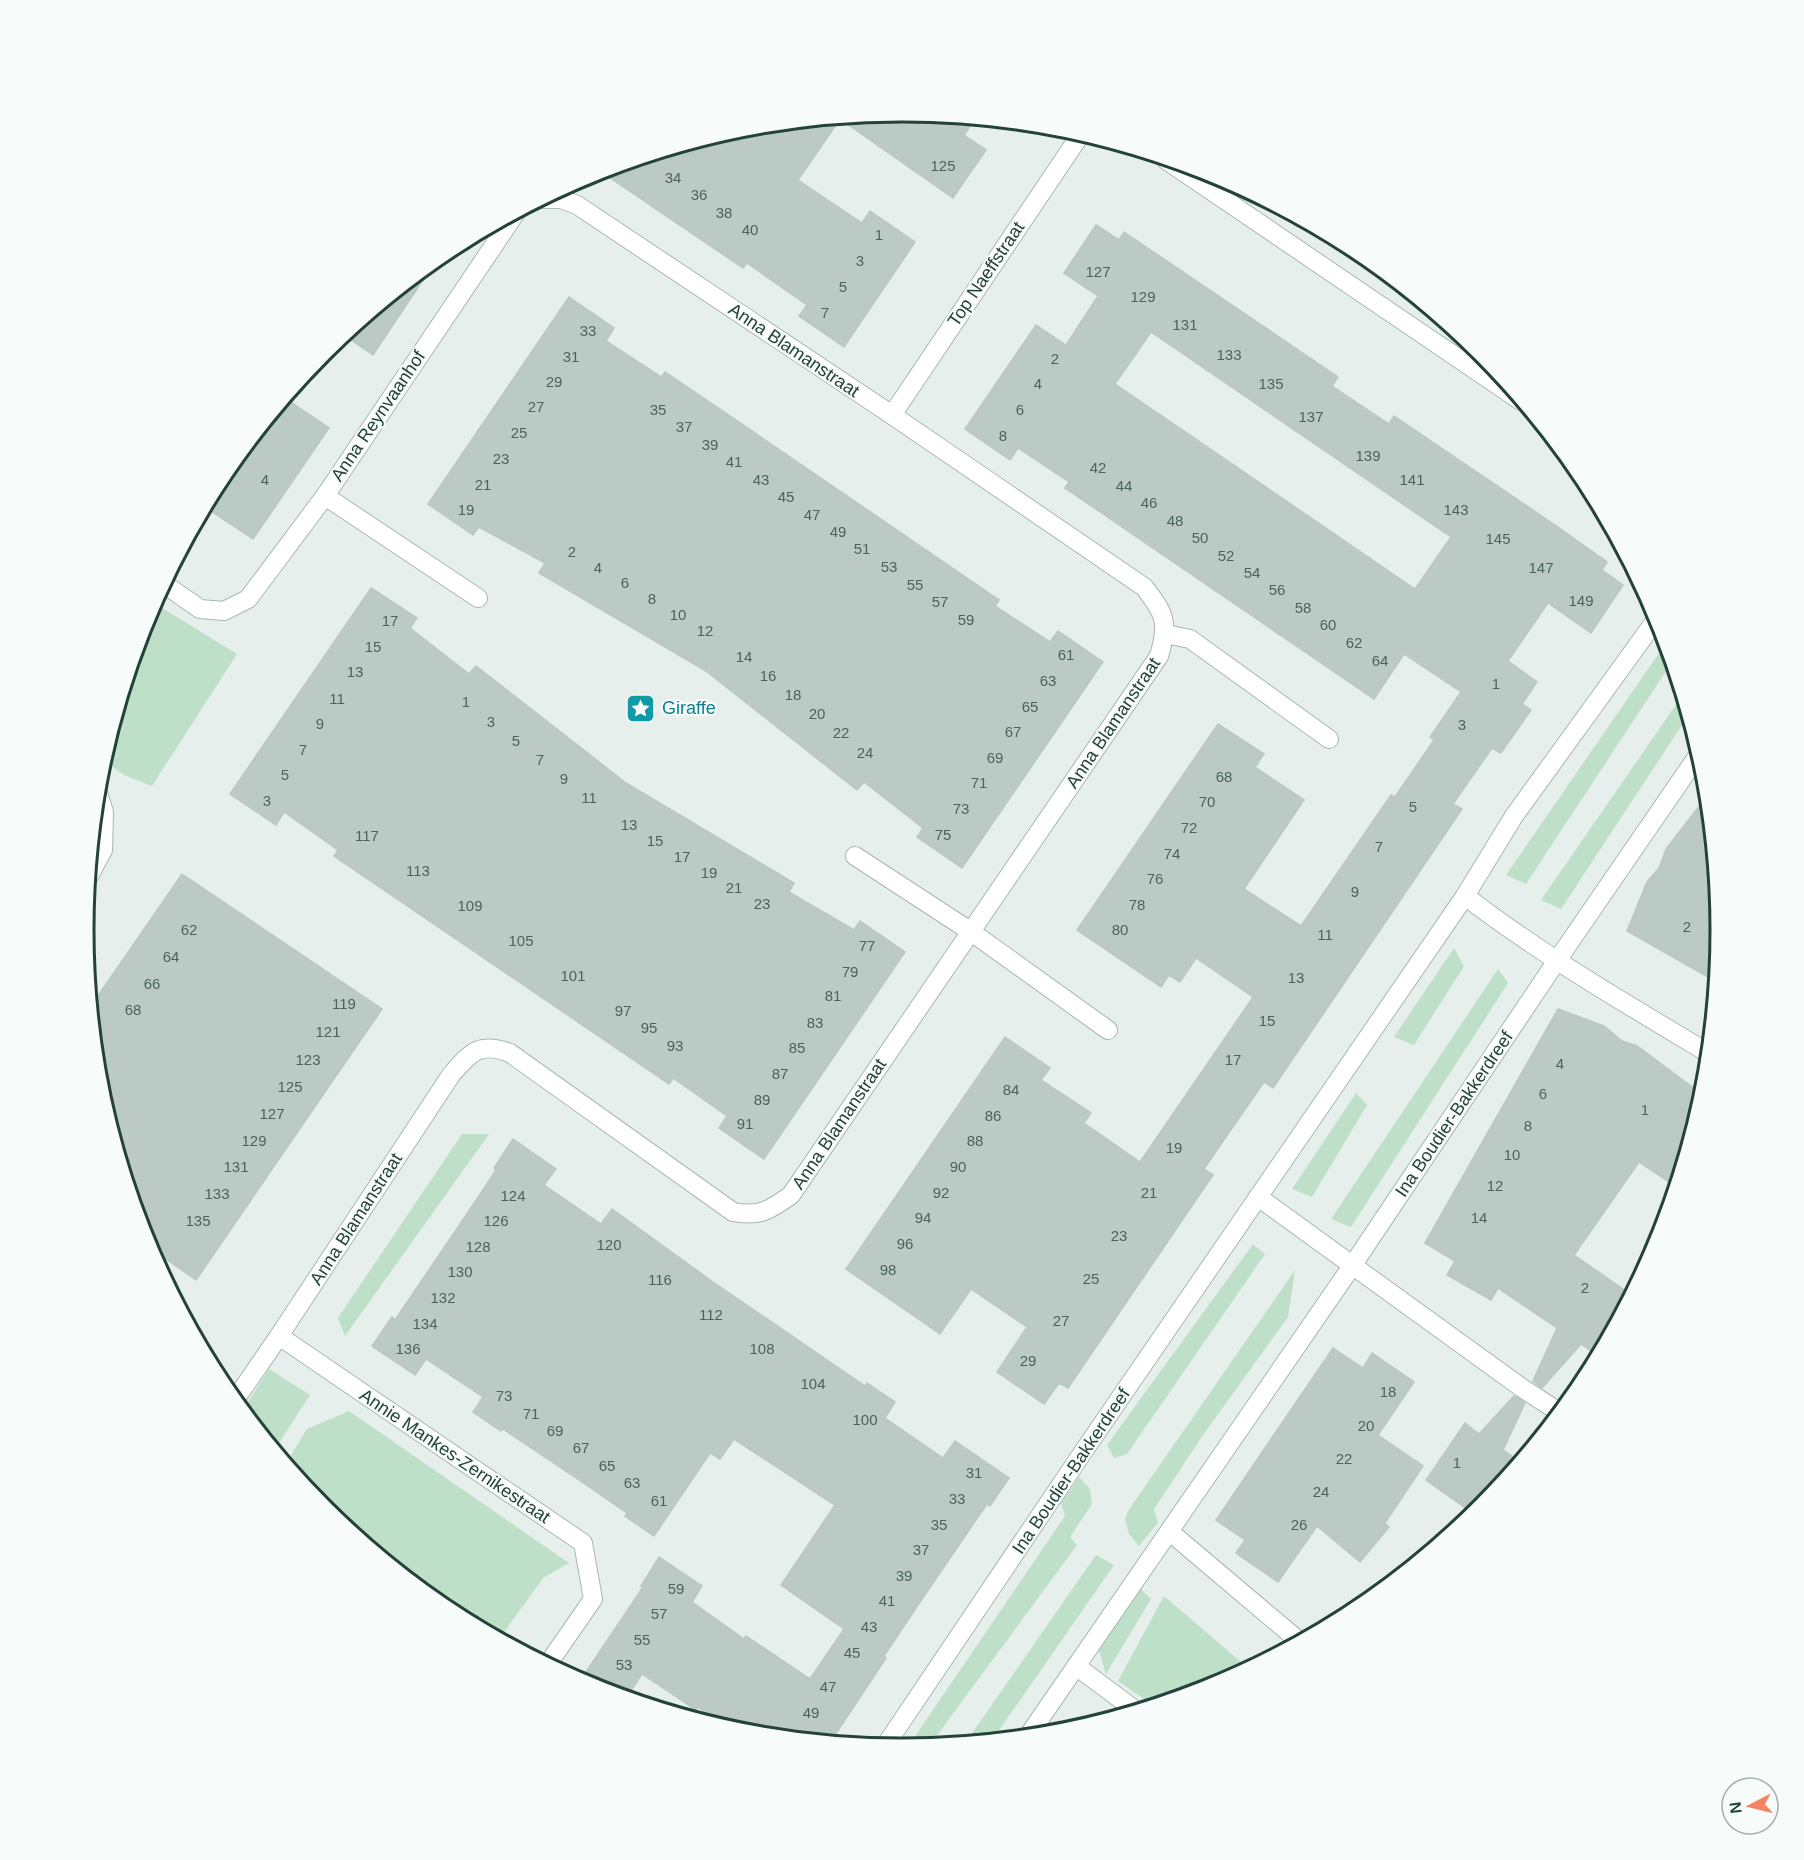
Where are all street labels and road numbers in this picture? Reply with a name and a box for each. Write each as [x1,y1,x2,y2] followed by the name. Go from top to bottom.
[944,218,1028,330] street label: Top Naeffstraat
[725,299,863,401] street label: Anna Blamanstraat
[327,346,430,485] street label: Anna Reynvaanhof
[1062,654,1164,792] street label: Anna Blamanstraat
[1391,1027,1517,1200] street label: Ina Boudier-Bakkerdreef
[788,1055,890,1193] street label: Anna Blamanstraat
[306,1149,406,1289] street label: Anna Blamanstraat
[1008,1384,1134,1557] street label: Ina Boudier-Bakkerdreef
[356,1385,554,1527] street label: Annie Mankes-Zernikestraat

